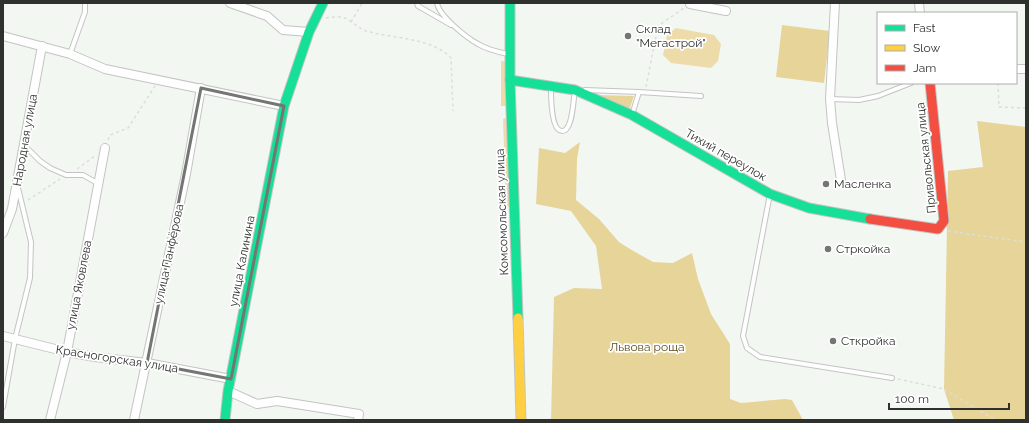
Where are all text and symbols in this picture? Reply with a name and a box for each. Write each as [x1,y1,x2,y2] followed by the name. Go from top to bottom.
[877,12,1017,84] legend
[913,21,936,35] text: Fast
[636,22,706,50] place label: Склад "Мегастрой"
[623,31,633,41] marker: Склад "Мегастрой"
[913,41,940,55] text: Slow
[913,61,936,75] text: Jam
[10,93,40,187] street label: Народная улица
[913,102,939,214] street label: Привольская улица
[683,126,769,184] street label: Тихий переулок
[493,148,511,276] street label: Комсомольская улица
[834,177,891,191] place label: Масленка
[821,179,831,189] marker: Масленка
[152,203,186,305] street label: улица Панфёрова
[226,214,258,308] street label: улица Калинина
[63,239,95,331] street label: улица Яковлева
[836,242,890,256] place label: Стркойка
[823,244,833,254] marker: Стркойка
[841,334,896,348] place label: Сткройка
[828,336,838,346] marker: Сткройка
[609,340,685,354] park label: Львова роща
[55,342,179,376] street label: Красногорская улица
[889,385,1009,411] scale bar
[895,392,929,406] text: 100 m

